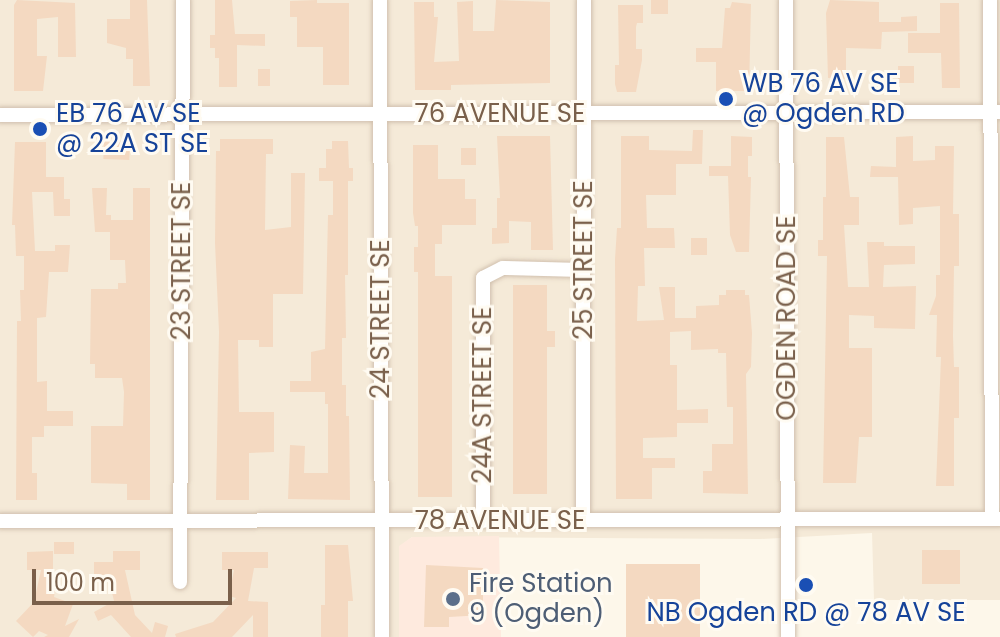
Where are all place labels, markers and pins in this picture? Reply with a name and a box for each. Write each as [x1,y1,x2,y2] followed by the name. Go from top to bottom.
[742,68,905,130] place label: WB 76 AV SE @ Ogden RD
[717,90,735,108] marker: WB 76 AV SE @ Ogden RD
[56,98,209,160] place label: EB 76 AV SE @ 22A ST SE
[31,120,49,138] marker: EB 76 AV SE @ 22A ST SE
[469,568,613,630] place label: Fire Station 9 (Ogden)
[797,576,815,594] marker: NB Ogden RD @ 78 AV SE
[444,590,462,608] marker: Fire Station 9 (Ogden)
[646,597,966,629] place label: NB Ogden RD @ 78 AV SE

